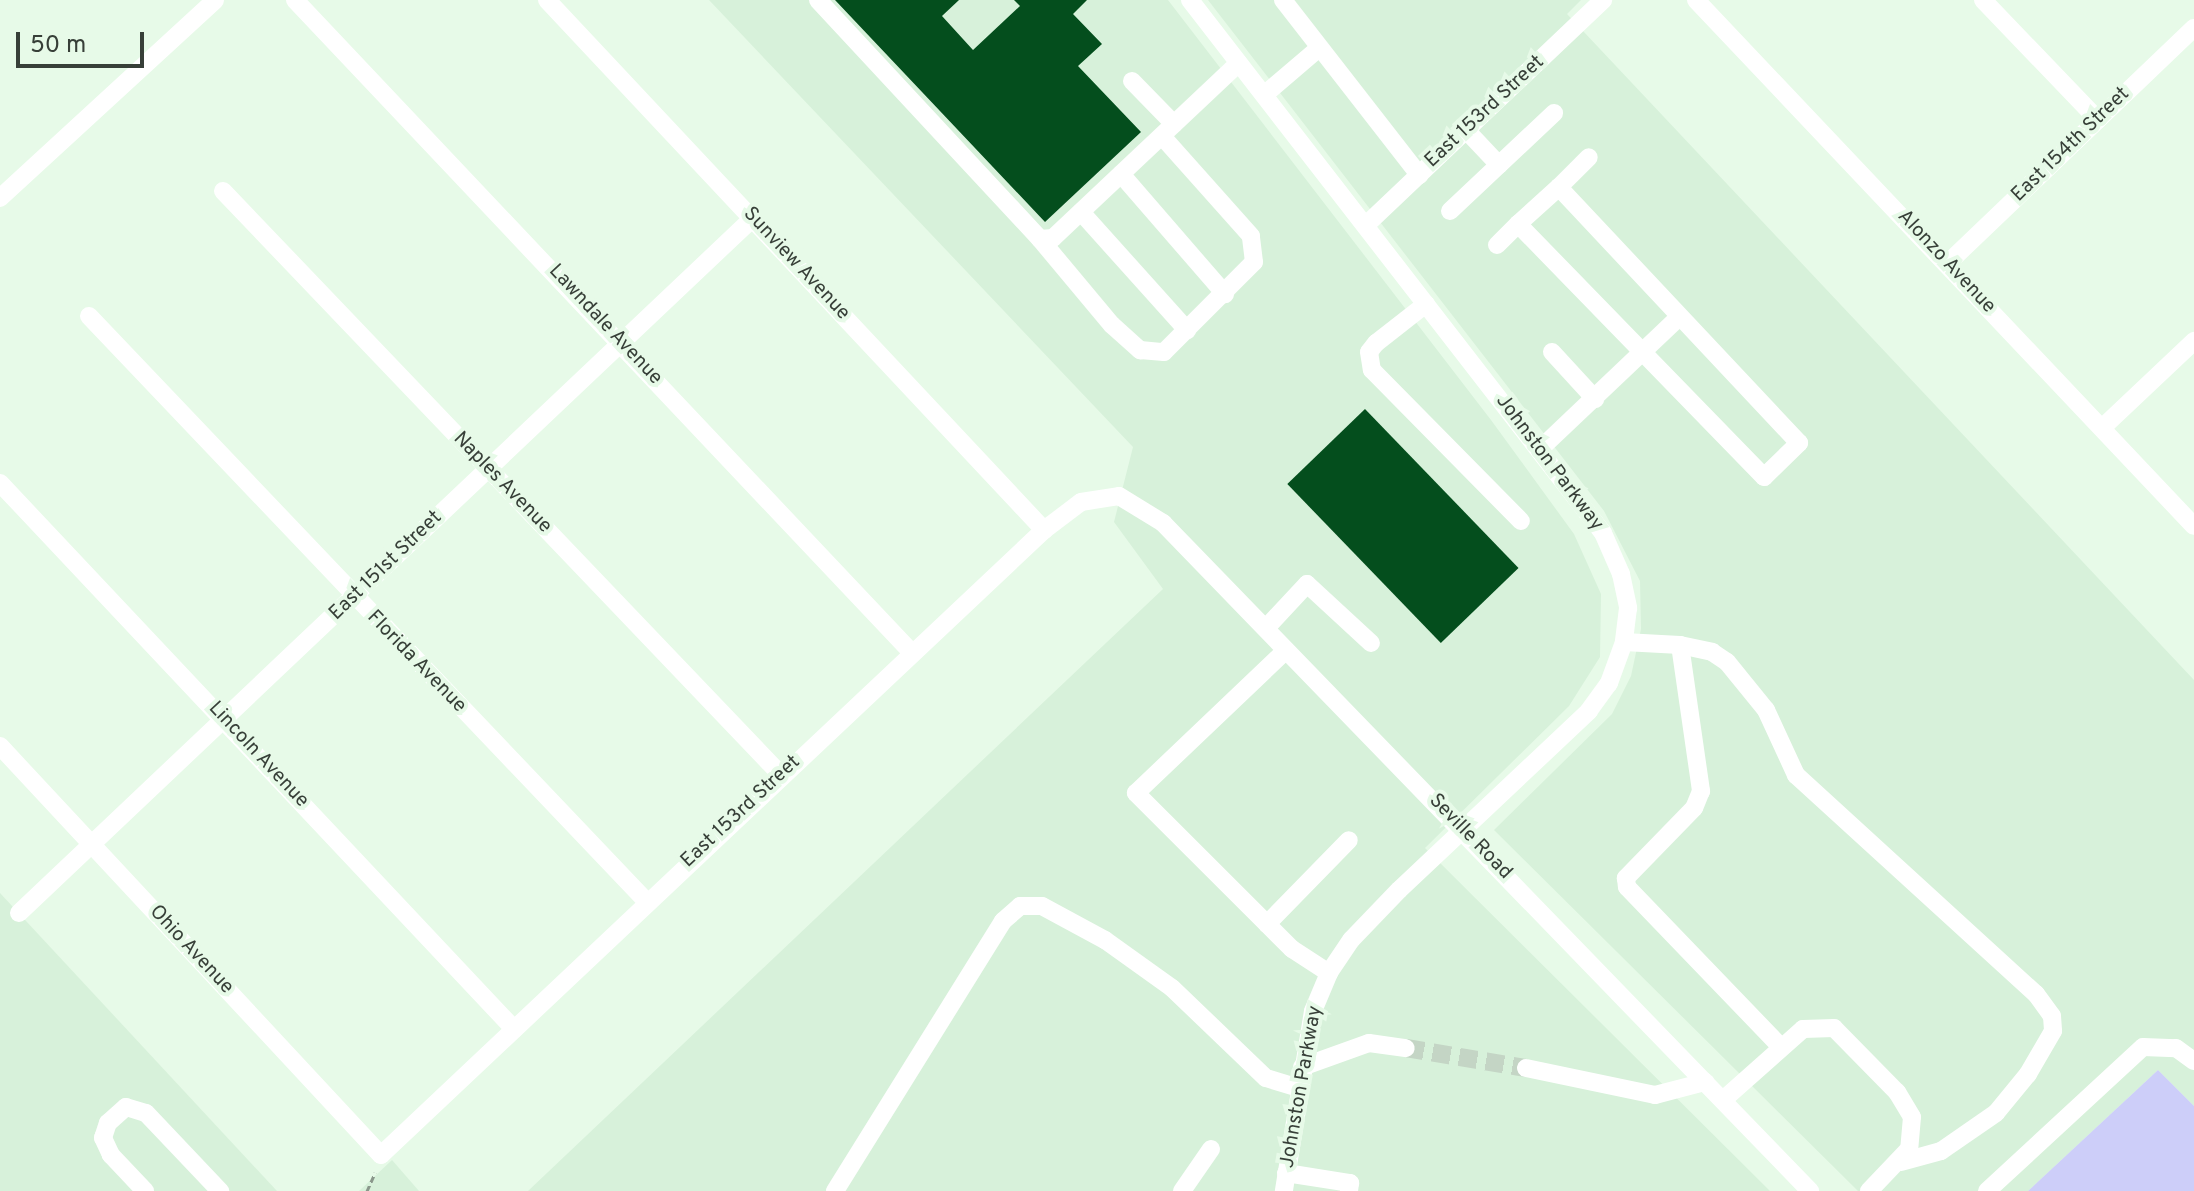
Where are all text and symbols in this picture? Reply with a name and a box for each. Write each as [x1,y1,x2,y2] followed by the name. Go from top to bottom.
[20,16,148,66] scale bar
[30,31,86,61] text: 50 m
[1420,51,1550,173] street label: East 153rd Street
[2007,83,2135,207] street label: East 154th Street
[737,202,855,326] street label: Sunview Avenue
[1892,205,2000,319] street label: Alonzo Avenue
[543,260,667,390] street label: Lawndale Avenue
[1490,390,1608,536] street label: Johnston Parkway
[447,427,557,539] street label: Naples Avenue
[325,506,447,626] street label: East 151st Street
[361,606,471,718] street label: Florida Avenue
[202,697,314,813] street label: Lincoln Avenue
[676,751,806,873] street label: East 153rd Street
[1423,789,1517,885] street label: Seville Road
[143,900,239,1000] street label: Ohio Avenue
[1276,1004,1328,1170] street label: Johnston Parkway

